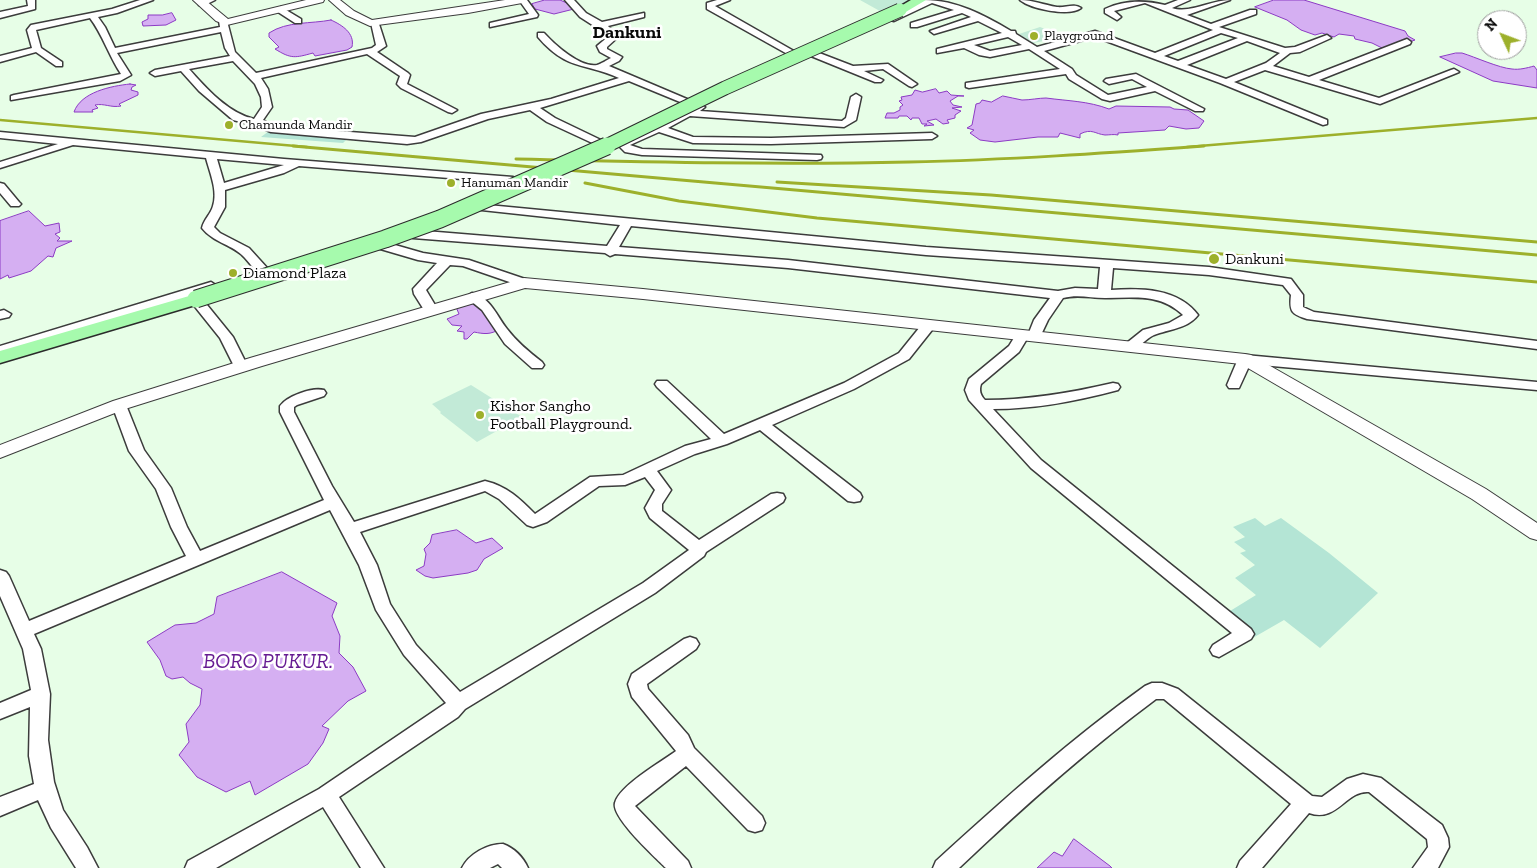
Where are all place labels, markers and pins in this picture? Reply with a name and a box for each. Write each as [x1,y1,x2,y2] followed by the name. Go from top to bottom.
[1044,28,1113,44] place label: Playground
[1028,30,1040,42] marker: Playground
[239,117,353,133] place label: Chamunda Mandir
[223,119,235,131] marker: Chamunda Mandir
[461,175,569,191] place label: Hanuman Mandir
[445,177,457,189] marker: Hanuman Mandir
[1225,249,1284,269] place label: Dankuni
[1207,252,1221,266] marker: Dankuni
[243,263,346,283] place label: Diamond Plaza
[227,267,239,279] marker: Diamond Plaza
[490,396,632,434] place label: Kishor Sangho Football Playground.
[474,409,486,421] marker: Kishor Sangho Football Playground.

